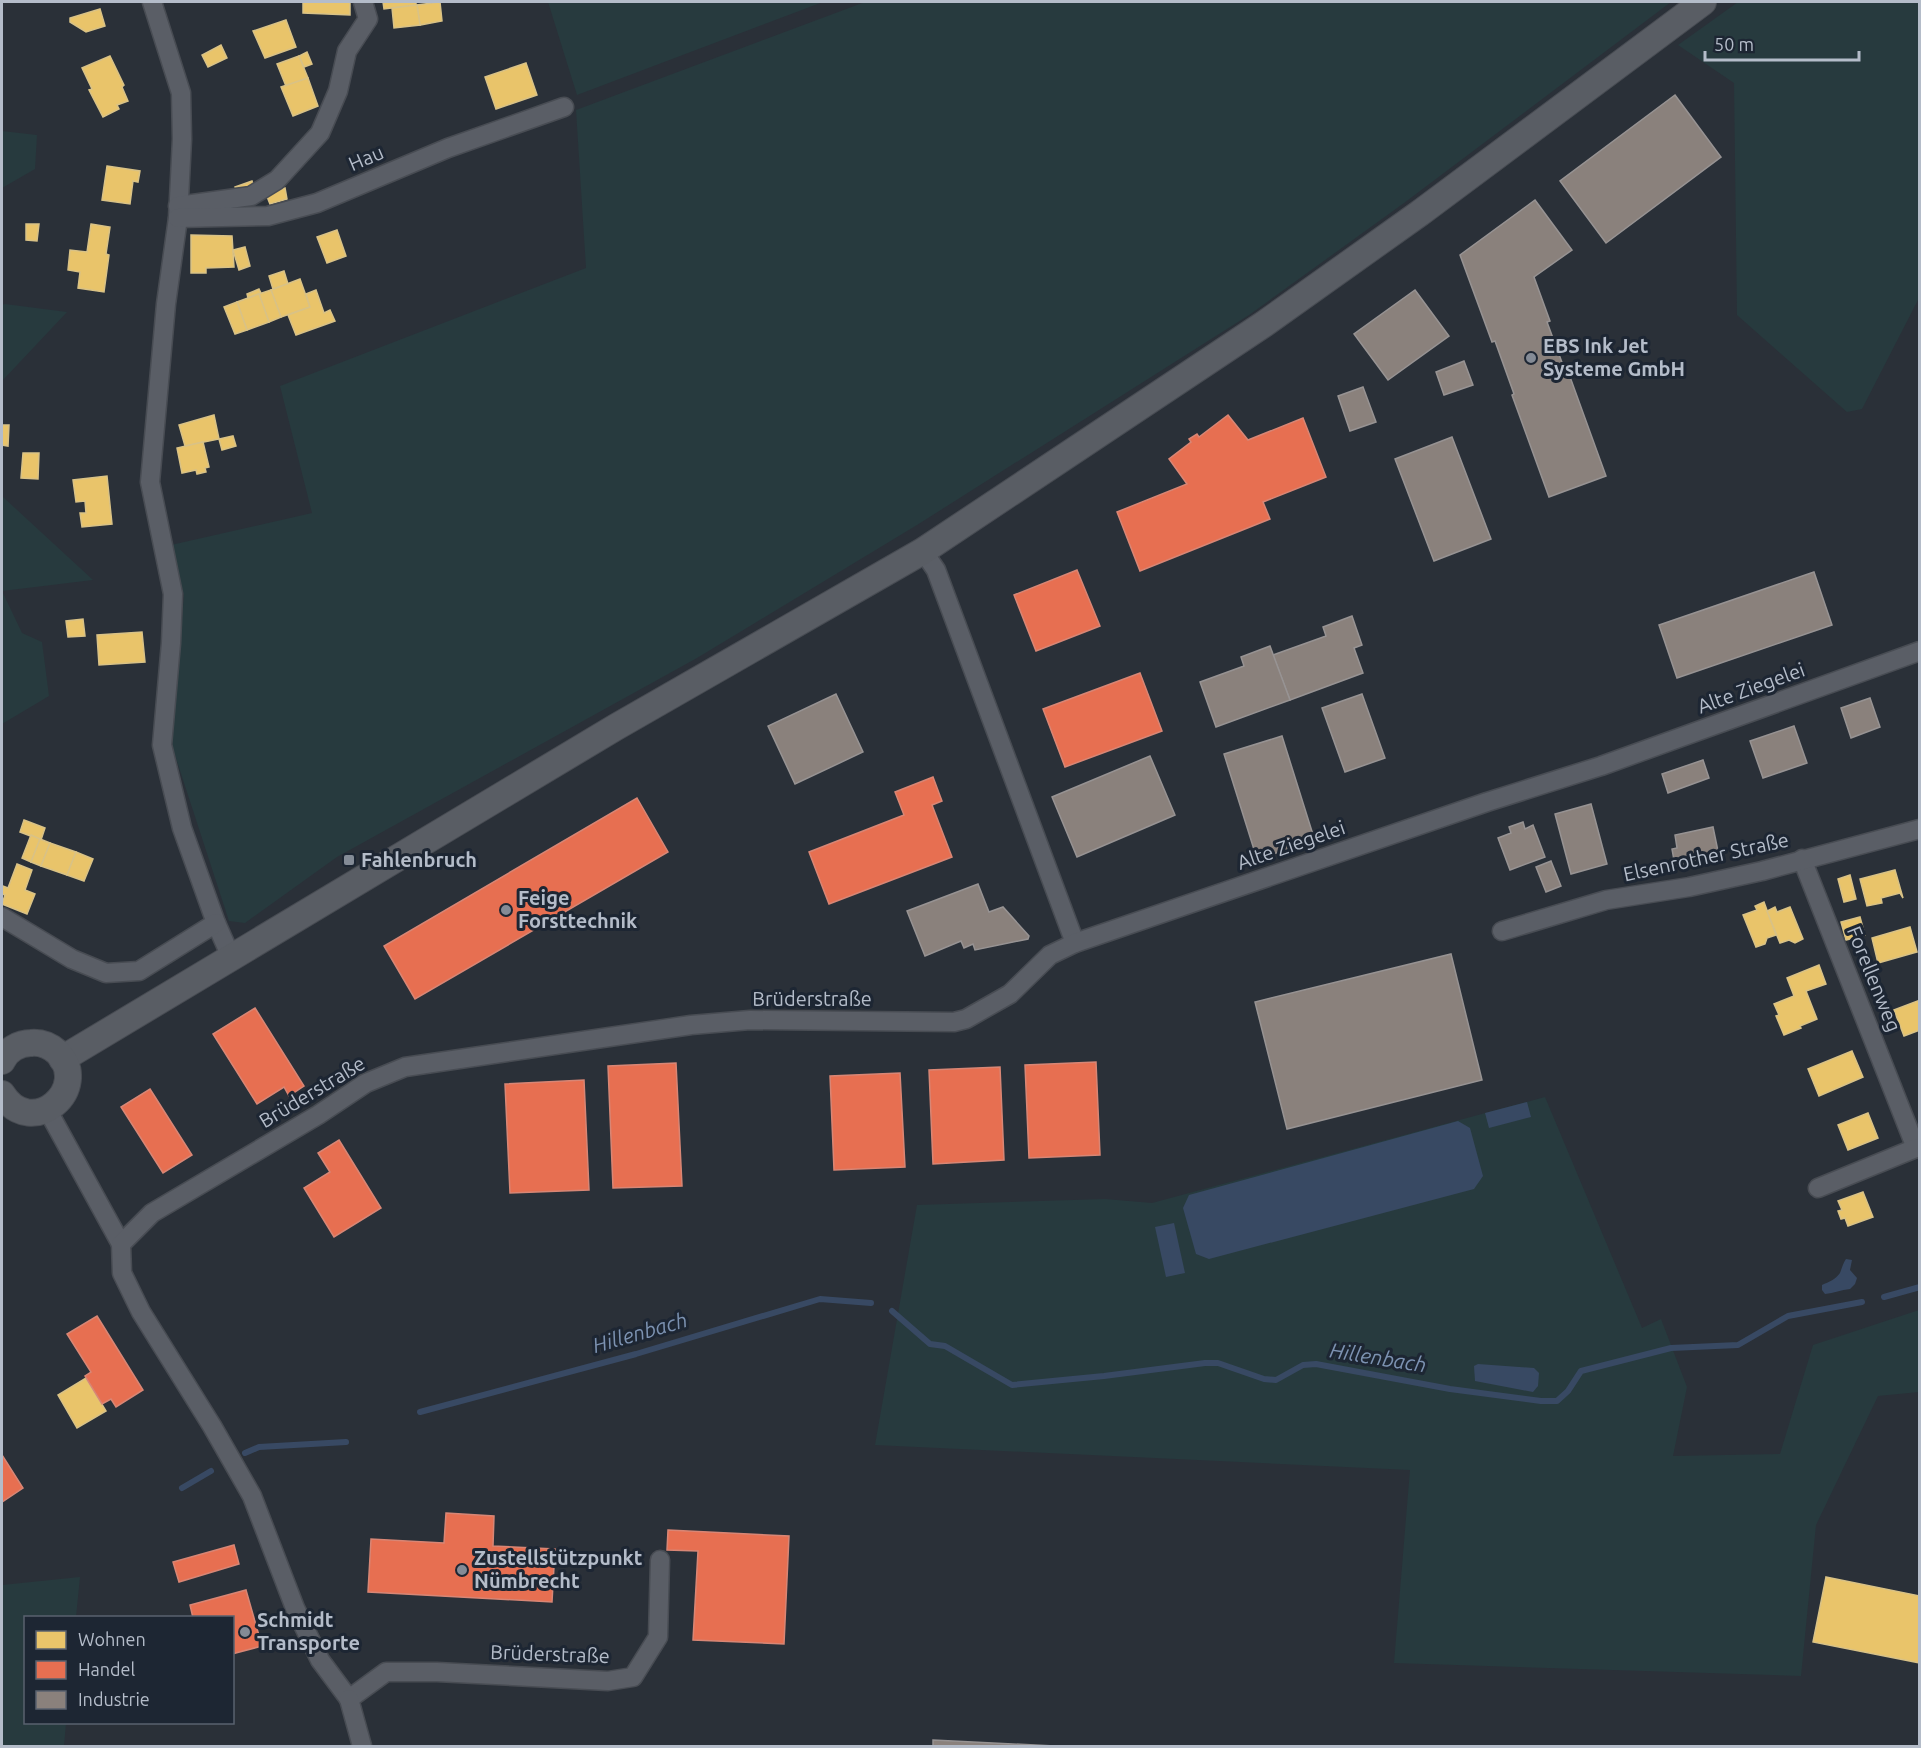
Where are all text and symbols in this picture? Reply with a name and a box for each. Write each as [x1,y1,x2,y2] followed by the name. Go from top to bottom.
[1705,24,1860,62] scale bar
[1714,34,1754,54] text: 50 m
[345,140,387,175] street label: Hau
[1543,334,1685,380] place label: EBS Ink Jet Systeme GmbH
[1524,351,1538,365] marker: EBS Ink Jet Systeme GmbH
[1694,657,1808,718] street label: Alte Ziegelei
[1234,815,1348,874] street label: Alte Ziegelei
[1621,828,1791,885] street label: Elsenrother Straße
[361,848,477,871] place label: Fahlenbruch
[342,853,356,867] marker: Fahlenbruch
[518,886,637,932] place label: Feige Forsttechnik
[499,903,513,917] marker: Feige Forsttechnik
[1843,923,1906,1035] street label: Forellenweg
[752,987,872,1010] street label: Brüderstraße
[255,1051,369,1132] street label: Brüderstraße
[590,1307,690,1357] water label: Hillenbach
[1328,1338,1428,1376] water label: Hillenbach
[474,1546,643,1592] place label: Zustellstützpunkt Nümbrecht
[455,1563,469,1577] marker: Zustellstützpunkt Nümbrecht
[257,1608,360,1654] place label: Schmidt Transporte
[24,1616,234,1724] legend
[238,1625,252,1639] marker: Schmidt Transporte
[78,1629,146,1649] text: Wohnen
[490,1640,610,1667] street label: Brüderstraße
[78,1659,136,1679] text: Handel
[78,1689,150,1709] text: Industrie

